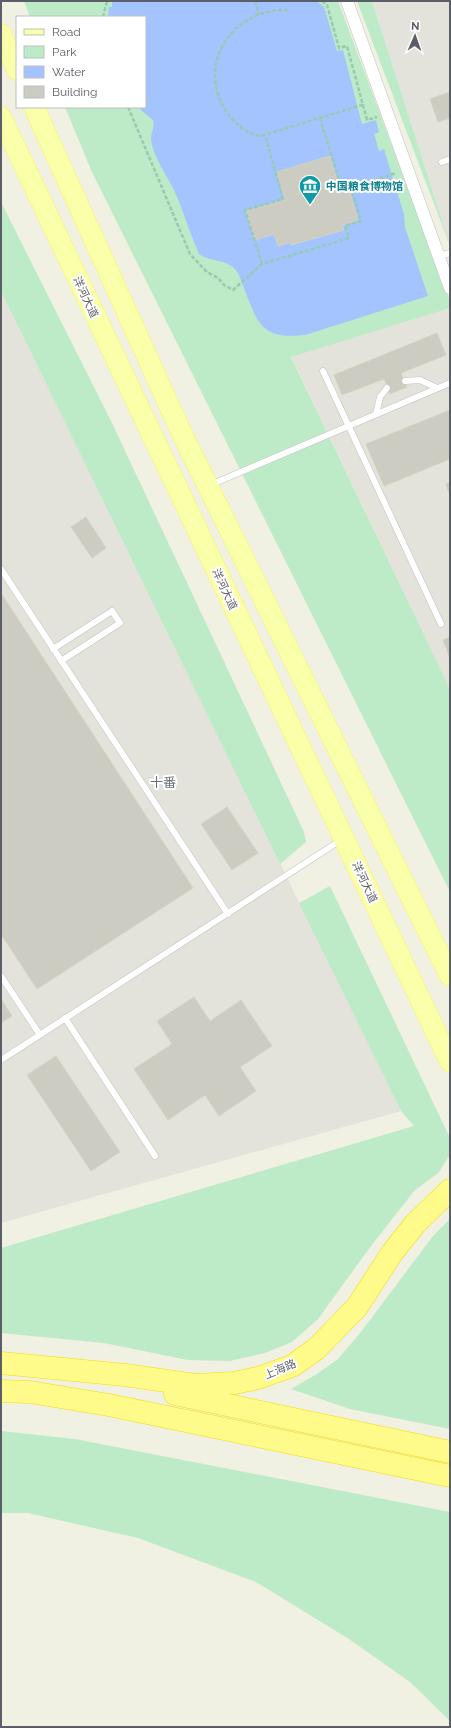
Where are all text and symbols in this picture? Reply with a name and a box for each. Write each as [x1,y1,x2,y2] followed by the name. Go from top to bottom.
[16,16,146,108] legend
[395,16,435,56] north arrow
[411,20,420,33] text: N
[52,25,81,39] text: Road
[52,45,77,59] text: Park
[52,65,86,79] text: Water
[52,85,98,99] text: Building
[297,173,323,206] museum icon: 中国粮食博物馆
[326,180,403,193] place label: 中国粮食博物馆
[70,275,101,320] street label: 洋河大道
[209,567,240,612] street label: 洋河大道
[150,775,176,790] district label: 十番
[349,860,380,905] street label: 洋河大道
[262,1357,298,1382] street label: 上海路

